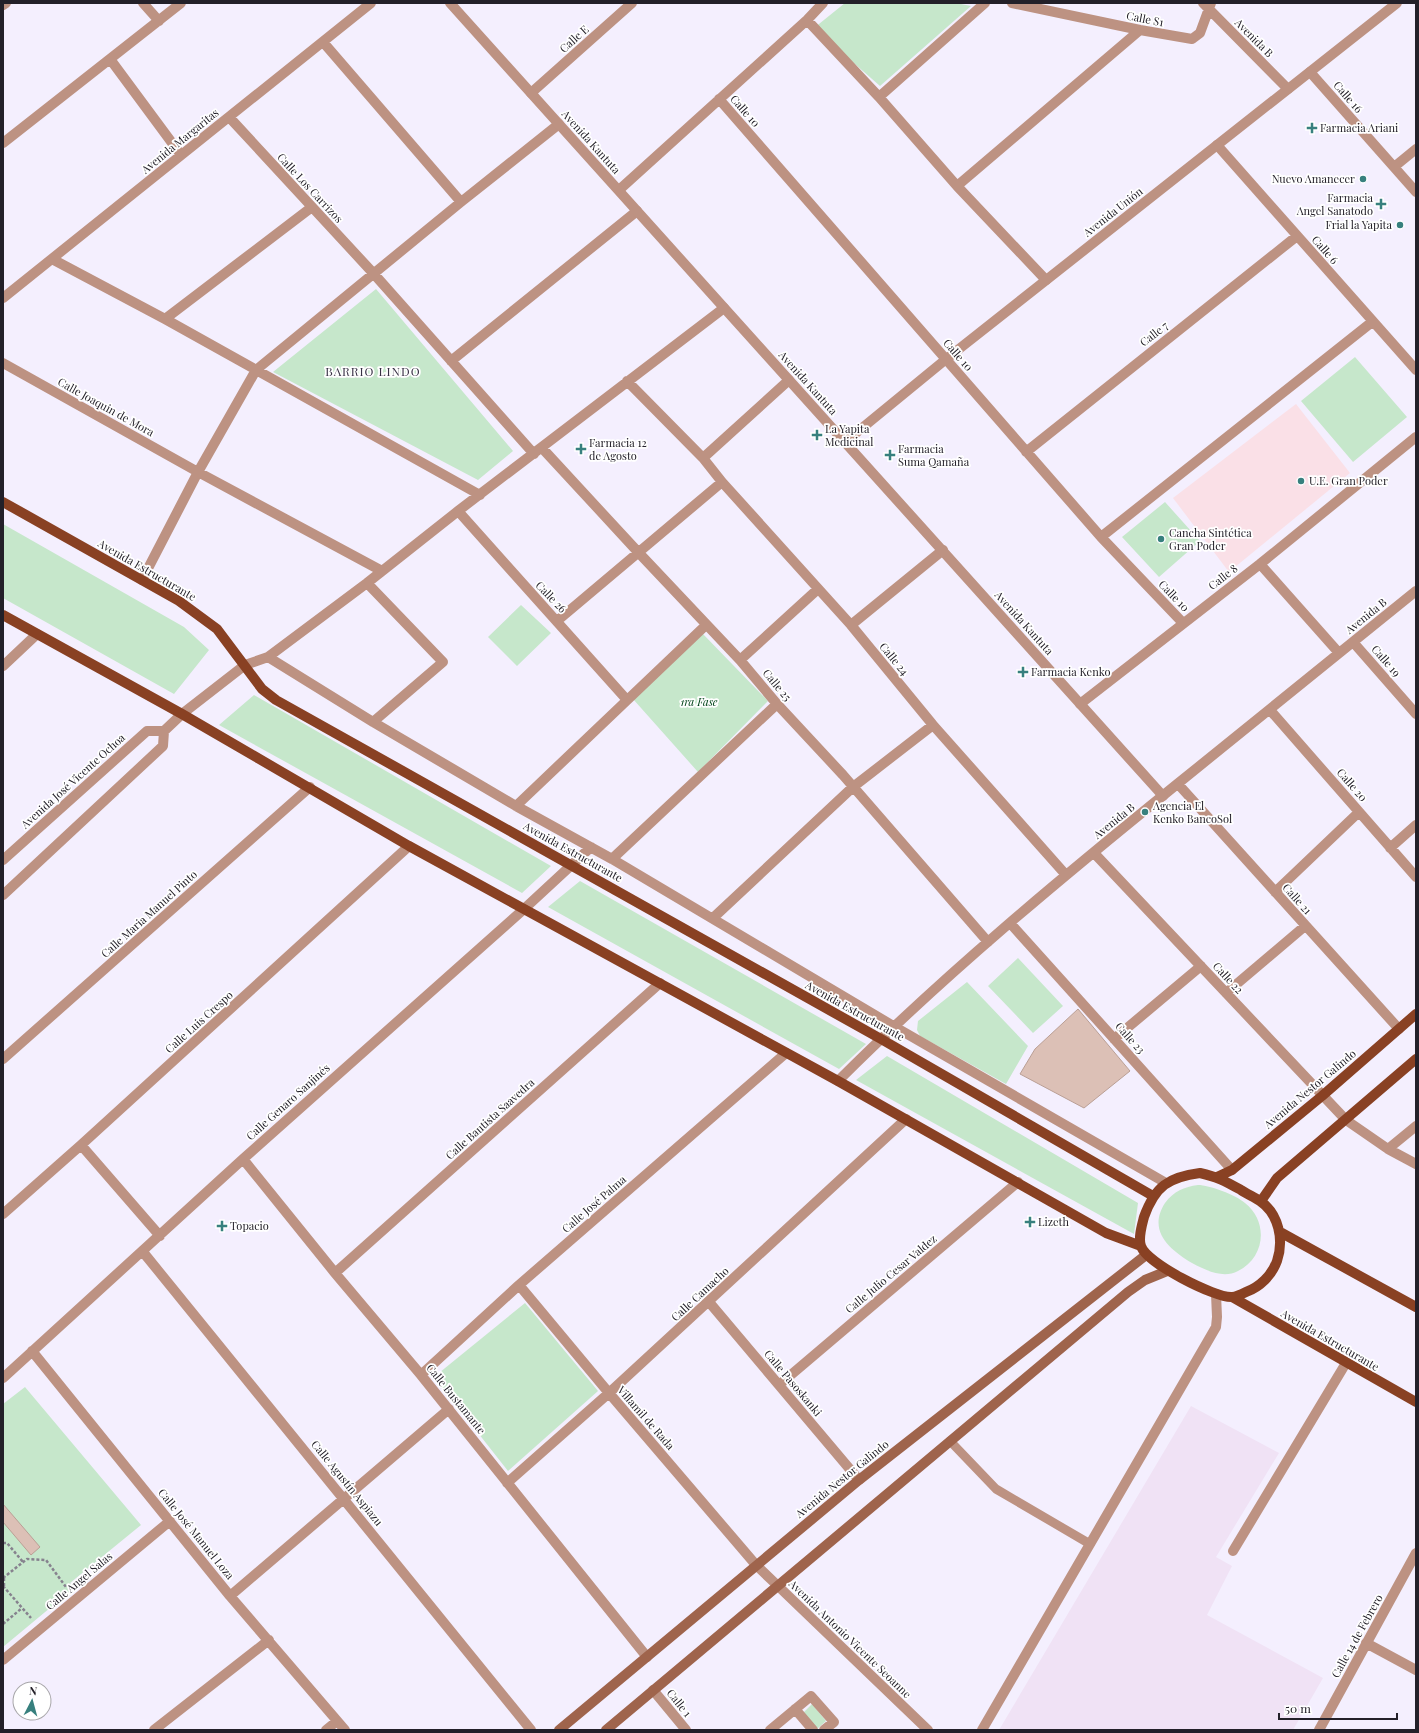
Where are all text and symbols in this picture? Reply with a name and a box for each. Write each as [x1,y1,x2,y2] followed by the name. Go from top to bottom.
[1125,8,1165,29] street label: Calle S1
[1231,14,1277,60] street label: Avenida B
[556,21,592,56] street label: Calle E
[1330,78,1366,116] street label: Calle 16
[727,91,764,130] street label: Calle 10
[137,105,222,177] street label: Avenida Margaritas
[558,106,624,177] street label: Avenida Kantuta
[1320,120,1398,135] place label: Farmacia Ariani
[1307,123,1317,133] marker: Farmacia Ariani
[274,150,347,226] street label: Calle Los Carrizos
[1272,171,1355,186] place label: Nuevo Amanecer
[1358,174,1368,184] marker: Nuevo Amanecer
[1079,183,1146,240] street label: Avenida Unión
[1296,190,1374,218] place label: Farmacia Angel Sanatodo
[1376,199,1386,209] marker: Farmacia Angel Sanatodo
[1325,217,1393,232] place label: Frial la Yapita
[1395,220,1405,230] marker: Frial la Yapita
[1309,232,1342,267] street label: Calle 6
[1136,318,1171,349] street label: Calle 7
[940,335,977,374] street label: Calle 10
[775,347,841,418] street label: Avenida Kantuta
[325,363,421,379] district label: BARRIO LINDO
[55,374,158,440] street label: Calle Joaquin de Mora
[825,421,873,449] place label: La Yapita Medicinal
[812,430,822,440] marker: La Yapita Medicinal
[589,435,647,463] place label: Farmacia 12 de Agosto
[898,441,970,469] place label: Farmacia Suma Qamaña
[576,444,586,454] marker: Farmacia 12 de Agosto
[885,450,895,460] marker: Farmacia Suma Qamaña
[1309,473,1388,488] place label: U.E. Gran Poder
[1296,476,1306,486] marker: U.E. Gran Poder
[1169,525,1252,553] place label: Cancha Sintética Gran Poder
[1156,534,1166,544] marker: Cancha Sintética Gran Poder
[95,535,199,604] street label: Avenida Estructurante
[1205,560,1241,593] street label: Calle 8
[1156,577,1193,615] street label: Calle 10
[533,578,570,616] street label: Calle 26
[991,587,1057,658] street label: Avenida Kantuta
[1341,594,1390,637] street label: Avenida B
[877,639,913,679] street label: Calle 24
[1369,642,1405,680] street label: Calle 19
[1031,664,1111,679] place label: Farmacia Kenko
[760,666,795,704] street label: Calle 25
[1018,667,1028,677] marker: Farmacia Kenko
[680,694,718,709] park label: 1ra Fase
[17,729,128,832] street label: Avenida José Vicente Ochoa
[1334,765,1371,805] street label: Calle 20
[1152,798,1232,826] place label: Agencia El Kenko BancoSol
[1089,799,1138,842] street label: Avenida B
[1140,807,1150,817] marker: Agencia El Kenko BancoSol
[520,818,626,885] street label: Avenida Estructurante
[97,866,200,961] street label: Calle Maria Manuel Pinto
[1279,880,1315,917] street label: Calle 21
[1210,959,1247,997] street label: Calle 22
[802,977,908,1044] street label: Avenida Estructurante
[162,987,236,1056] street label: Calle Luis Crespo
[1112,1019,1149,1057] street label: Calle 23
[1260,1046,1359,1132] street label: Avenida Nestor Galindo
[243,1060,333,1143] street label: Calle Genaro Sanjinés
[442,1074,538,1163] street label: Calle Bautista Saavedra
[558,1171,629,1236] street label: Calle José Palma
[1038,1214,1069,1229] place label: Lizeth
[1025,1217,1035,1227] marker: Lizeth
[230,1218,269,1233] place label: Topacio
[217,1221,227,1231] marker: Topacio
[842,1231,940,1316] street label: Calle Julio Cesar Valdez
[668,1263,732,1324] street label: Calle Camacho
[1278,1305,1382,1374] street label: Avenida Estructurante
[761,1346,826,1419] street label: Calle Pasoskanki
[423,1360,490,1437] street label: Calle Bustamante
[614,1382,679,1453] street label: Villamil de Rada
[791,1436,891,1522] street label: Avenida Nestor Galindo
[308,1437,387,1529] street label: Calle Agustín Aspiazu
[155,1485,238,1583] street label: Calle José Manuel Loza
[42,1548,115,1613] street label: Calle Angel Salas
[785,1575,915,1701] street label: Avenida Antonio Vicente Seoanne
[1327,1591,1386,1680] street label: Calle 14 de Febrero
[12,1681,52,1721] north arrow
[28,1683,38,1698] text: N
[664,1686,695,1720] street label: Calle 1
[1279,1695,1397,1721] scale bar
[1285,1700,1311,1716] text: 50 m

